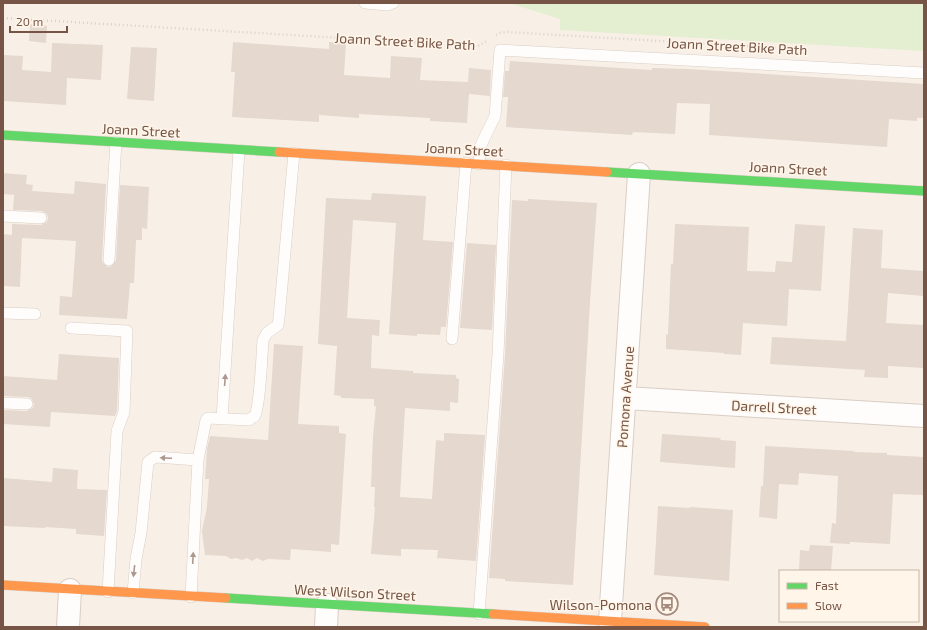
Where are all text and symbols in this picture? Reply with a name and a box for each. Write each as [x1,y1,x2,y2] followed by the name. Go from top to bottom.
[10,8,67,34] scale bar
[16,14,43,28] text: 20 m
[334,29,476,53] street label: Joann Street Bike Path
[666,34,808,58] street label: Joann Street Bike Path
[101,119,181,141] street label: Joann Street
[424,138,504,160] street label: Joann Street
[748,157,828,179] street label: Joann Street
[613,346,637,448] street label: Pomona Avenue
[221,374,228,386] one-way arrow
[731,396,817,418] street label: Darrell Street
[160,454,172,461] one-way arrow
[190,551,196,564] one-way arrow
[131,565,138,577] one-way arrow
[779,570,919,622] legend
[815,578,839,592] text: Fast
[294,580,416,604] street label: West Wilson Street
[654,591,680,617] bus stop icon: Wilson-Pomona
[549,596,652,613] place label: Wilson-Pomona
[815,598,842,612] text: Slow

